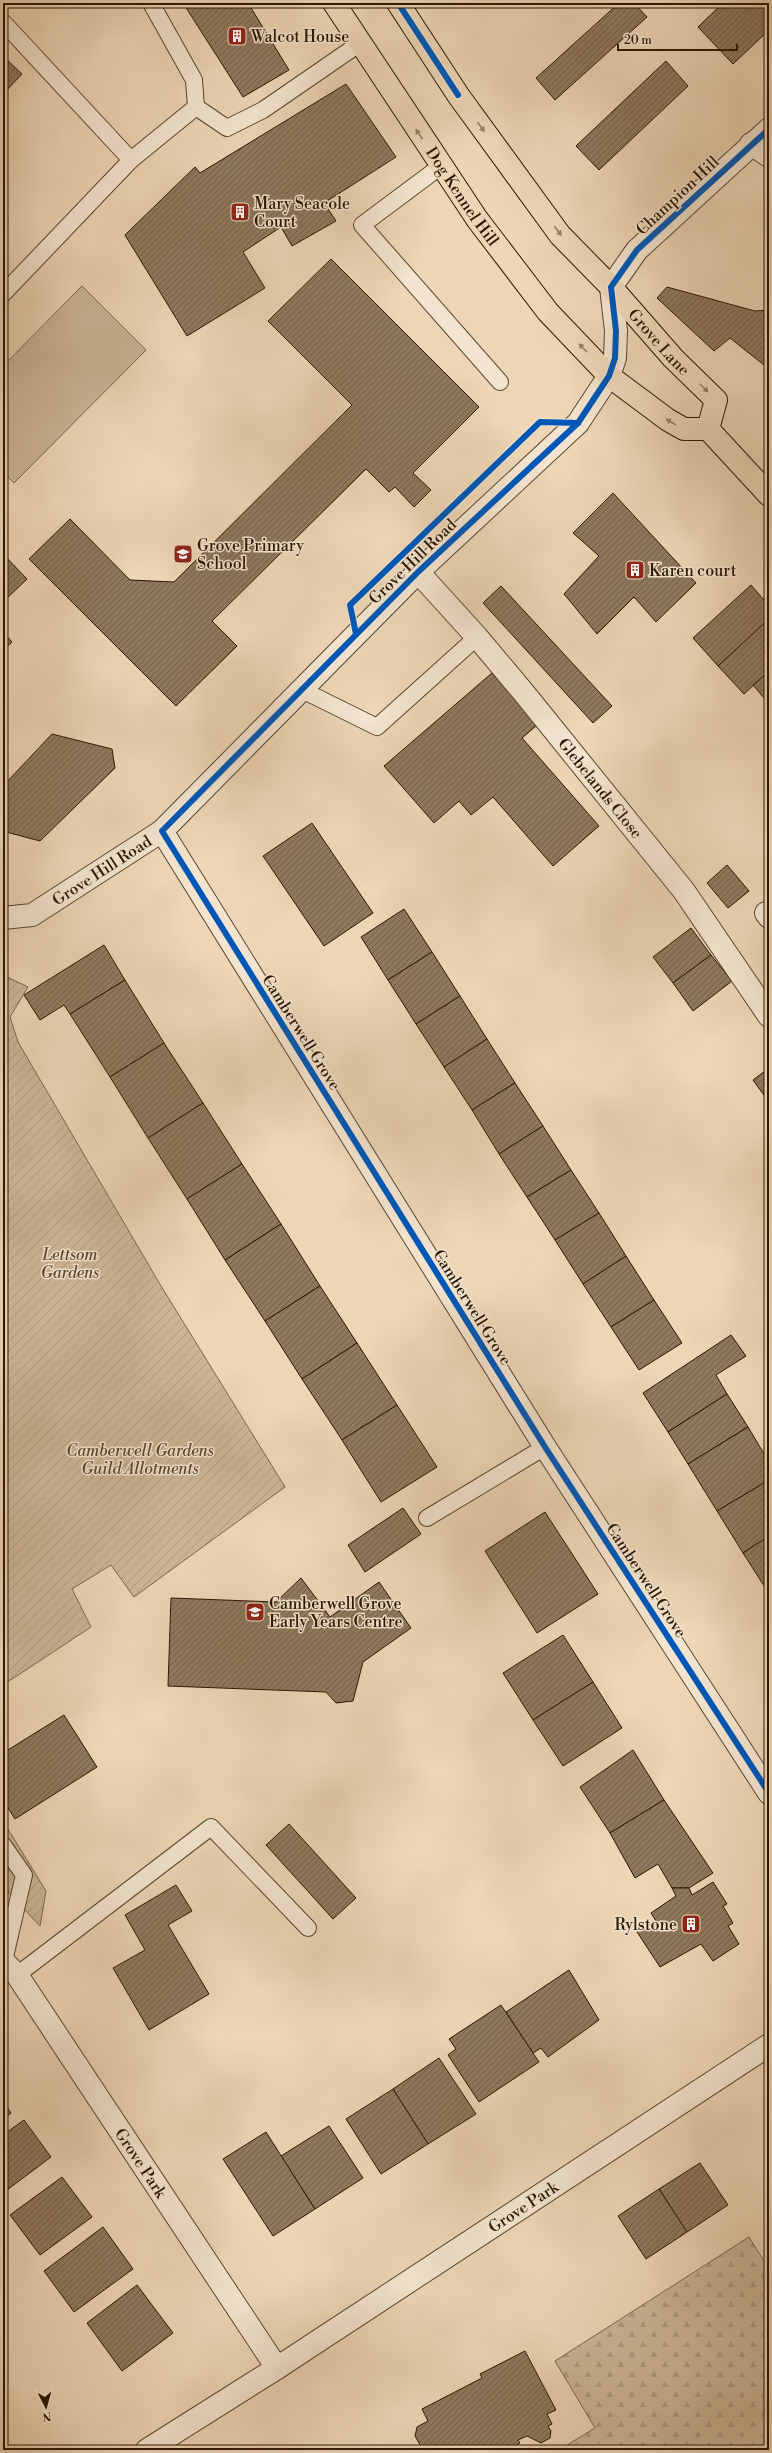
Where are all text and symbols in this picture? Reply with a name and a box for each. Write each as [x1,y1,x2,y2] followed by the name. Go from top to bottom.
[226,25,248,47] building icon: Walcot House
[618,26,737,52] scale bar
[250,27,349,47] place label: Walcot House
[624,33,652,48] text: 20 m
[477,121,485,132] one-way arrow
[415,128,423,139] one-way arrow
[421,143,503,250] street label: Dog Kennel Hill
[632,152,724,239] street label: Champion Hill
[254,194,350,232] place label: Mary Seacole Court
[229,201,251,223] building icon: Mary Seacole Court
[554,226,562,237] one-way arrow
[624,305,694,380] street label: Grove Lane
[578,343,587,353] one-way arrow
[699,383,709,393] one-way arrow
[665,418,677,425] one-way arrow
[365,515,461,609] street label: Grove Hill Road
[197,536,304,574] place label: Grove Primary School
[172,543,194,565] school or university icon: Grove Primary School
[624,559,646,581] building icon: Karen court
[649,561,737,581] place label: Karen court
[553,734,647,843] street label: Glebelands Close
[49,831,156,910] street label: Grove Hill Road
[258,971,345,1094] street label: Camberwell Grove
[41,1245,99,1283] park label: Lettsom Gardens
[429,1246,516,1369] street label: Camberwell Grove
[66,1441,214,1479] park label: Camberwell Gardens Guild Allotments
[602,1519,691,1642] street label: Camberwell Grove
[269,1594,403,1632] place label: Camberwell Grove Early Years Centre
[244,1601,266,1623] school or university icon: Camberwell Grove Early Years Centre
[680,1913,702,1935] building icon: Rylstone
[614,1915,677,1935] place label: Rylstone
[110,2125,172,2203] street label: Grove Park
[485,2176,564,2238] street label: Grove Park
[26,2387,66,2427] north arrow
[42,2409,52,2423] text: N

